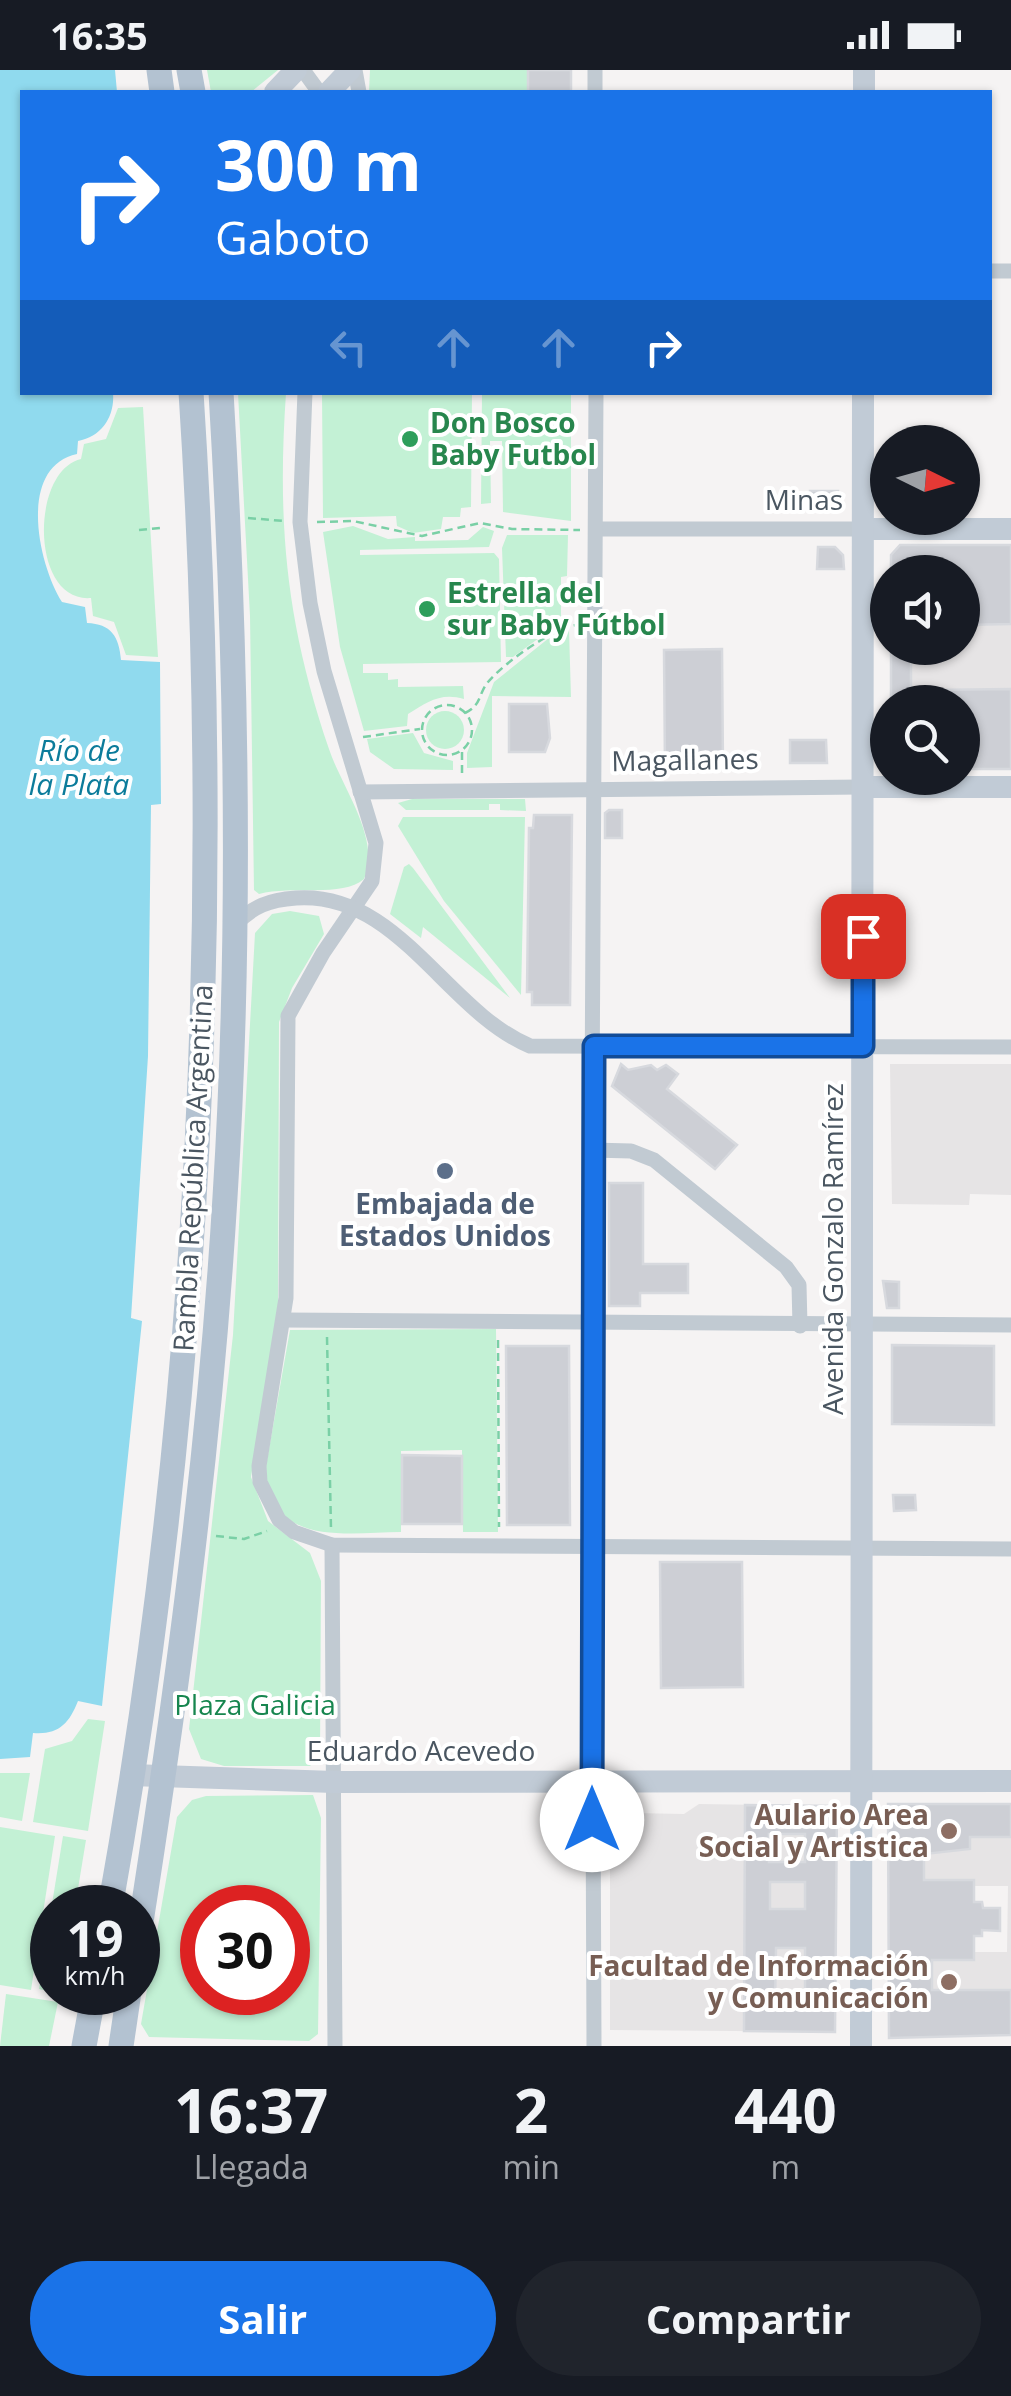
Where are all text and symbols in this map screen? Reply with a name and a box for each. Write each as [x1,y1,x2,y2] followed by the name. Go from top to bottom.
[50,9,148,61] text: 16:35
[215,116,422,212] text: 300 m
[50,130,180,260] icon: right
[215,207,370,268] text: Gaboto
[321,320,376,375] icon: left
[426,320,481,375] icon: ahead
[531,320,586,375] icon: ahead
[636,320,691,375] icon: right
[430,403,596,473] place label: Don Bosco Baby Futbol
[870,425,980,535] north arrow
[870,425,980,795] map controls
[399,428,421,450] marker: Don Bosco Baby Futbol
[765,480,843,518] street label: Minas
[870,555,980,665] button: sound
[447,573,665,643] place label: Estrella del sur Baby Fútbol
[416,598,438,620] marker: Estrella del sur Baby Fútbol
[870,685,980,795] button: search
[29,729,129,804] water label: Río de la Plata
[611,739,759,779] street label: Magallanes
[821,894,906,979] pin
[836,909,891,964] icon: arrive
[163,983,221,1353] street label: Rambla República Argentina
[813,1083,851,1415] street label: Avenida Gonzalo Ramírez
[434,1160,456,1182] marker: Embajada de Estados Unidos
[339,1184,551,1254] place label: Embajada de Estados Unidos
[174,1685,336,1723] park label: Plaza Galicia
[307,1731,535,1769] street label: Eduardo Acevedo
[540,1768,644,1872] position arrow
[699,1795,929,1865] place label: Aulario Area Social y Artistica
[938,1820,960,1842] marker: Aulario Area Social y Artistica
[180,1885,310,2015] speed limit sign: 30
[66,1904,124,1972] text: 19
[588,1946,929,2016] place label: Facultad de Información y Comunicación
[65,1958,125,1992] text: km/h
[938,1971,960,1993] marker: Facultad de Información y Comunicación
[174,2069,328,2151] text: 16:37
[514,2069,548,2151] text: 2
[734,2069,837,2151] text: 440
[194,2145,309,2188] text: Llegada
[503,2145,560,2188] text: min
[771,2145,800,2188] text: m
[30,2261,496,2376] button: Salir
[516,2261,981,2376] button: Compartir

